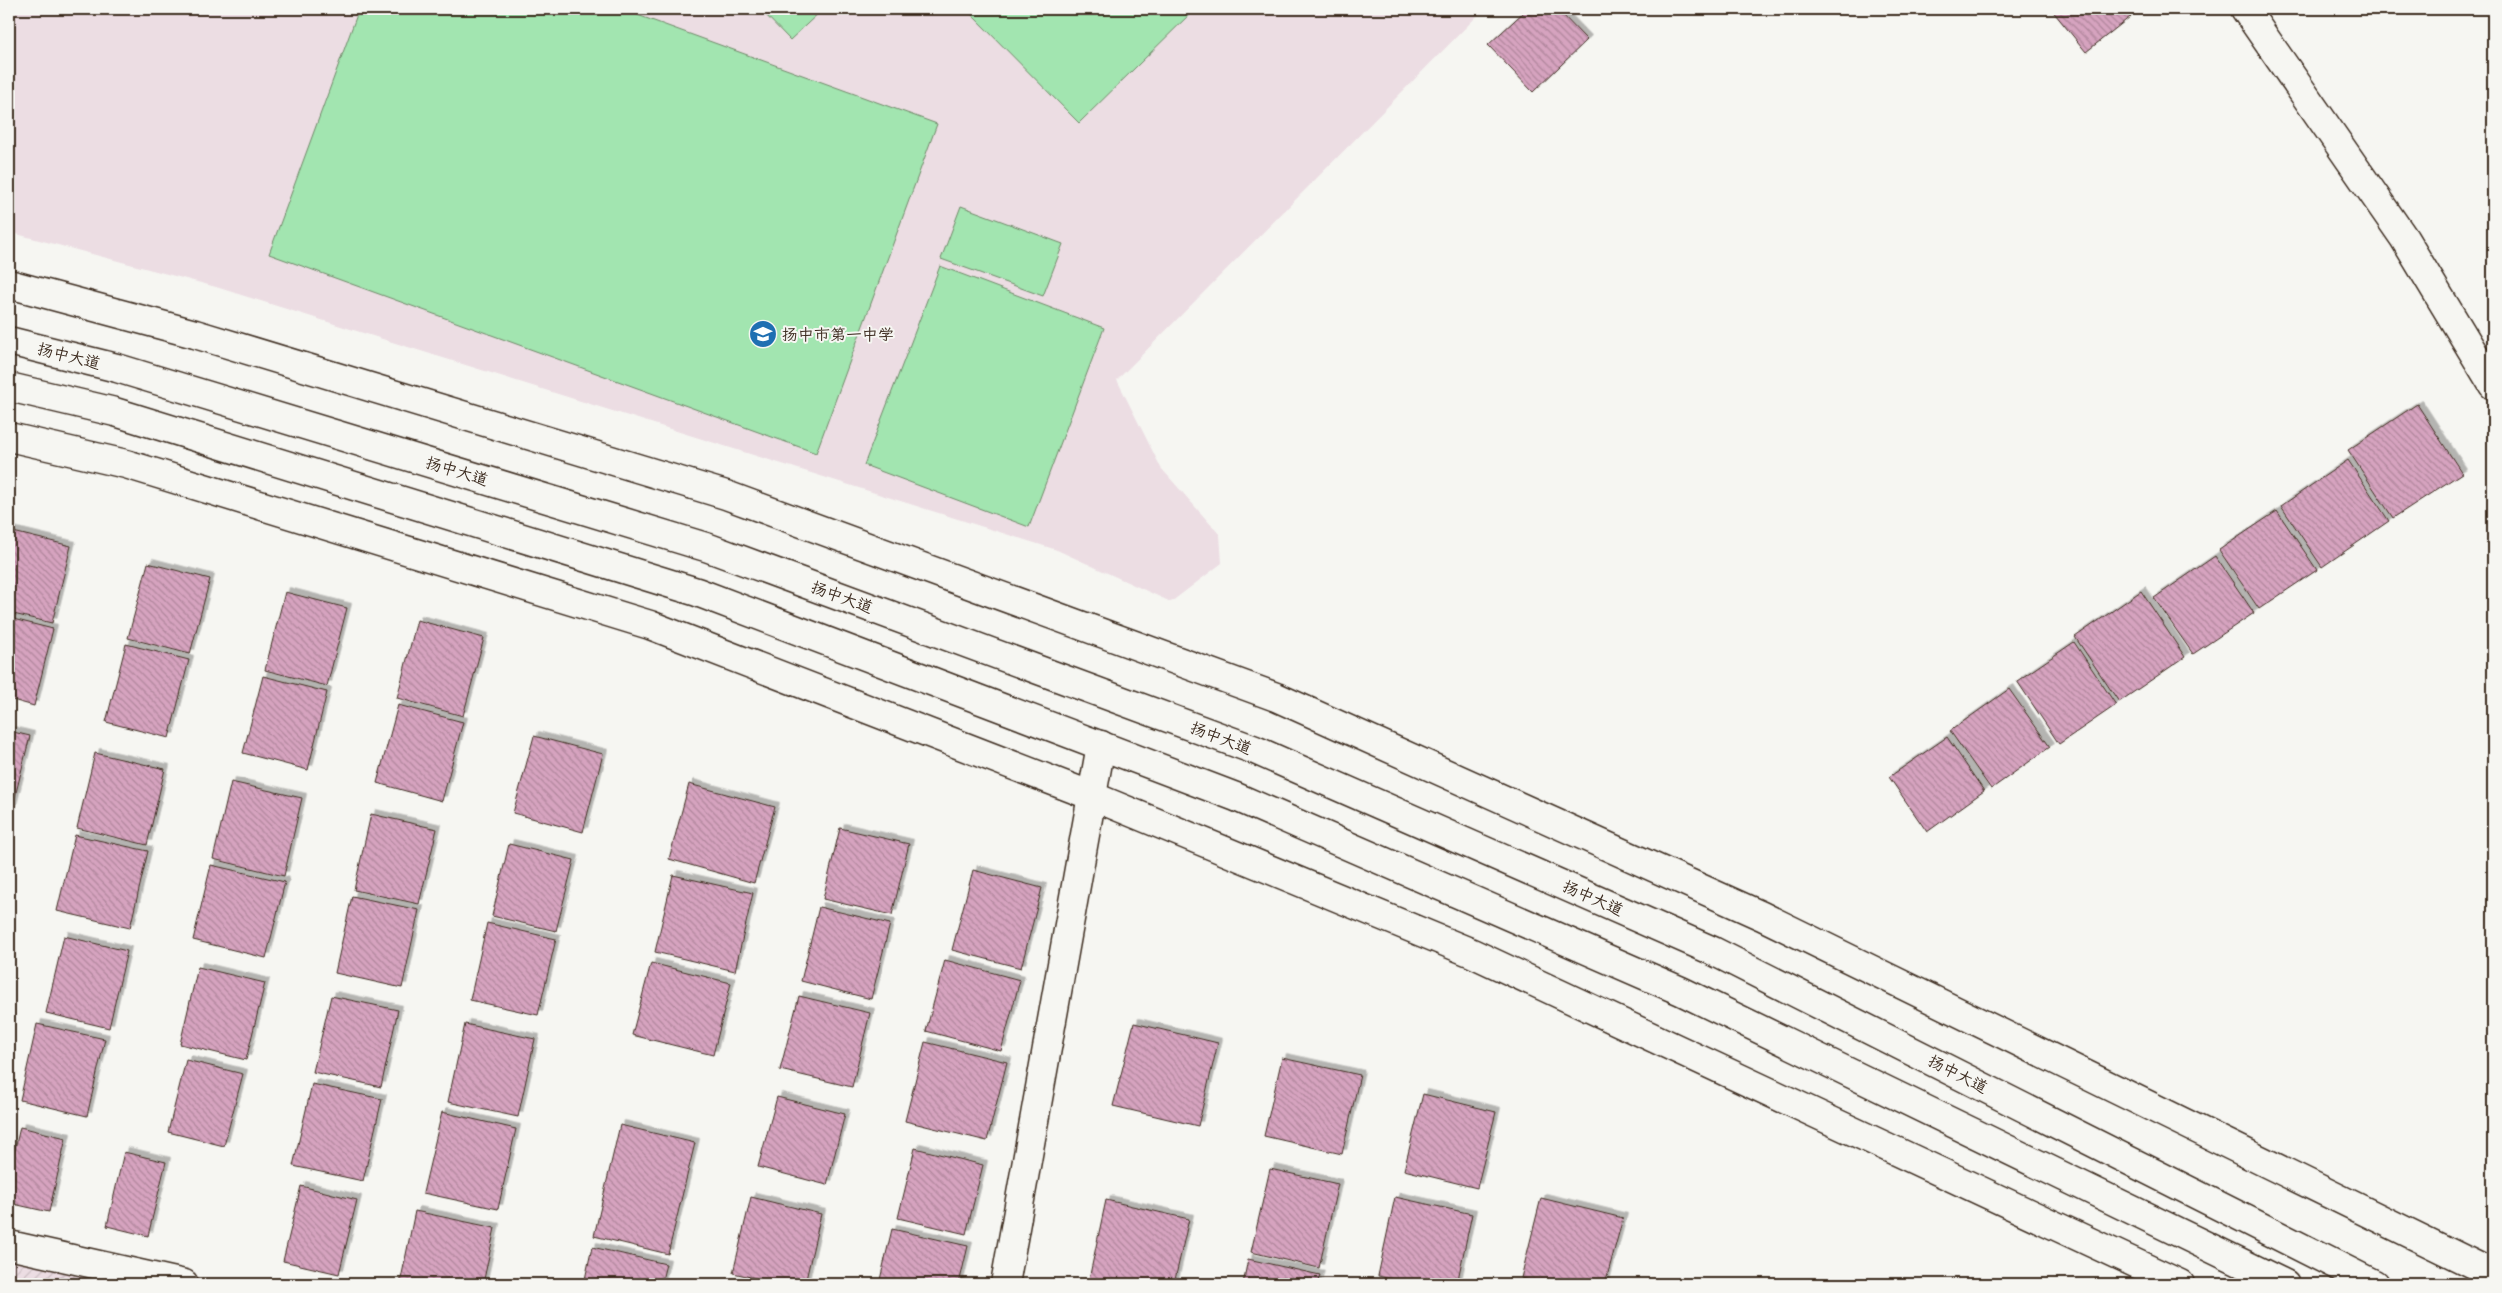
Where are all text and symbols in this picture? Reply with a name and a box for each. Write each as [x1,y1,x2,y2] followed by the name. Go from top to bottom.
[748,319,778,349] school or university icon: 扬中市第一中学
[782,325,894,344] place label: 扬中市第一中学
[36,339,102,373] street label: 扬中大道
[424,453,490,489] street label: 扬中大道
[809,577,875,617] street label: 扬中大道
[1188,718,1254,758] street label: 扬中大道
[1560,876,1626,920] street label: 扬中大道
[1925,1051,1991,1097] street label: 扬中大道

